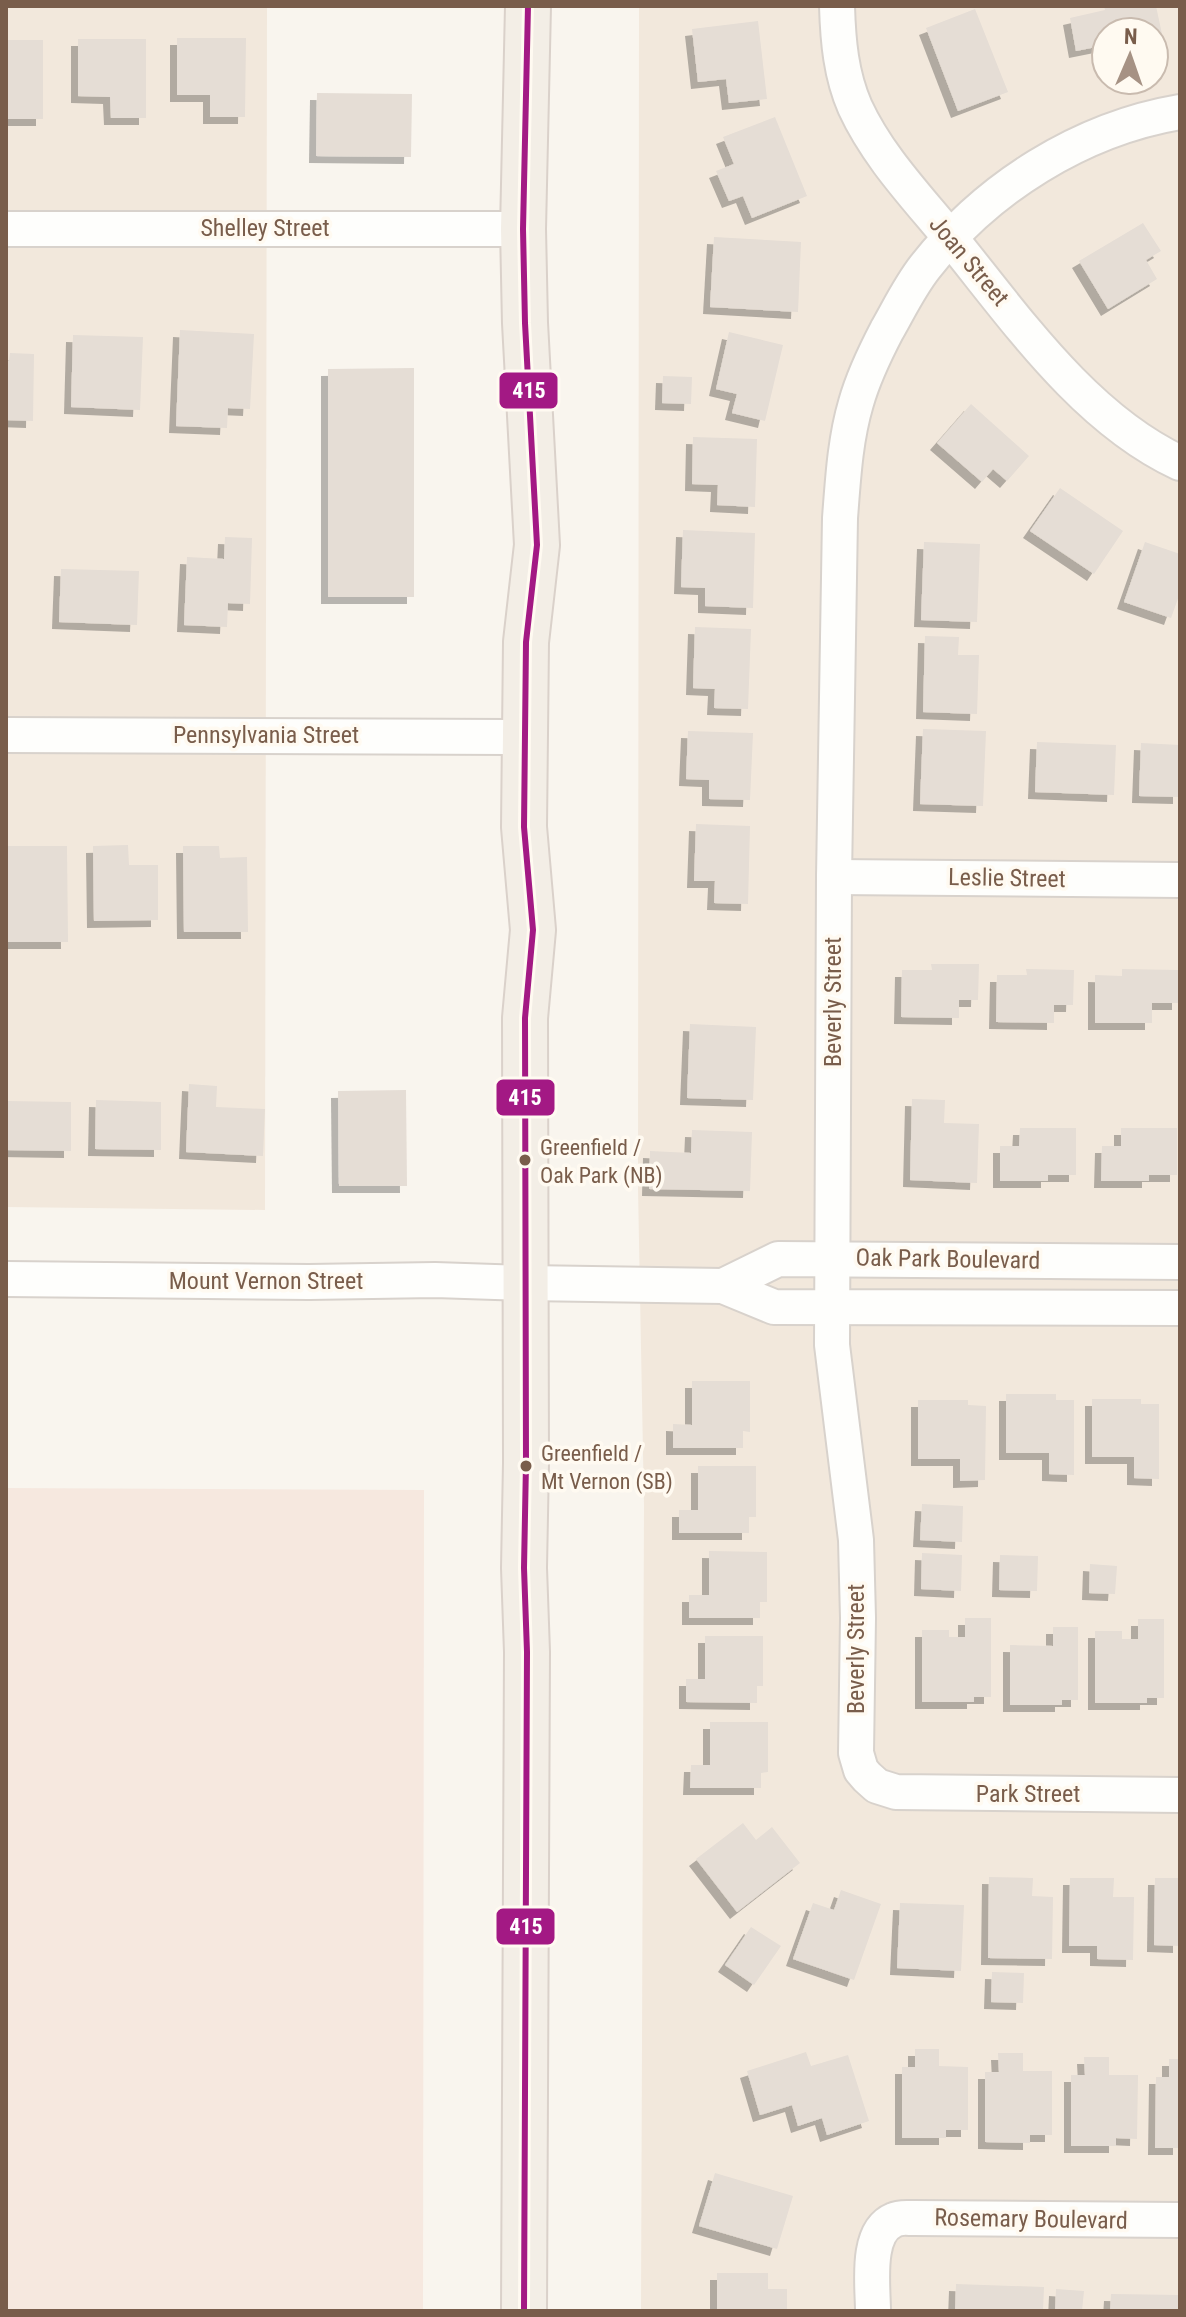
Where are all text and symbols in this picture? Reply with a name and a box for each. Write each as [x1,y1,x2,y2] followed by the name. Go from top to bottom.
[1090,16,1170,96] north arrow
[1124,24,1138,49] text: N
[923,210,1015,312] street label: Joan Street
[200,214,330,242] street label: Shelley Street
[498,371,559,410] line badge: 415
[512,378,546,403] text: 415
[173,721,359,749] street label: Pennsylvania Street
[948,863,1066,893] street label: Leslie Street
[819,937,847,1067] street label: Beverly Street
[495,1078,556,1117] line badge: 415
[508,1085,542,1110] text: 415
[540,1135,663,1189] place label: Greenfield / Oak Park (NB)
[517,1152,533,1168] marker: Greenfield / Oak Park (NB)
[856,1243,1040,1275] street label: Oak Park Boulevard
[169,1267,363,1295] street label: Mount Vernon Street
[541,1441,673,1495] place label: Greenfield / Mt Vernon (SB)
[518,1458,534,1474] marker: Greenfield / Mt Vernon (SB)
[842,1584,870,1714] street label: Beverly Street
[976,1780,1080,1808] street label: Park Street
[495,1907,556,1946] line badge: 415
[509,1914,543,1939] text: 415
[934,2203,1128,2235] street label: Rosemary Boulevard

